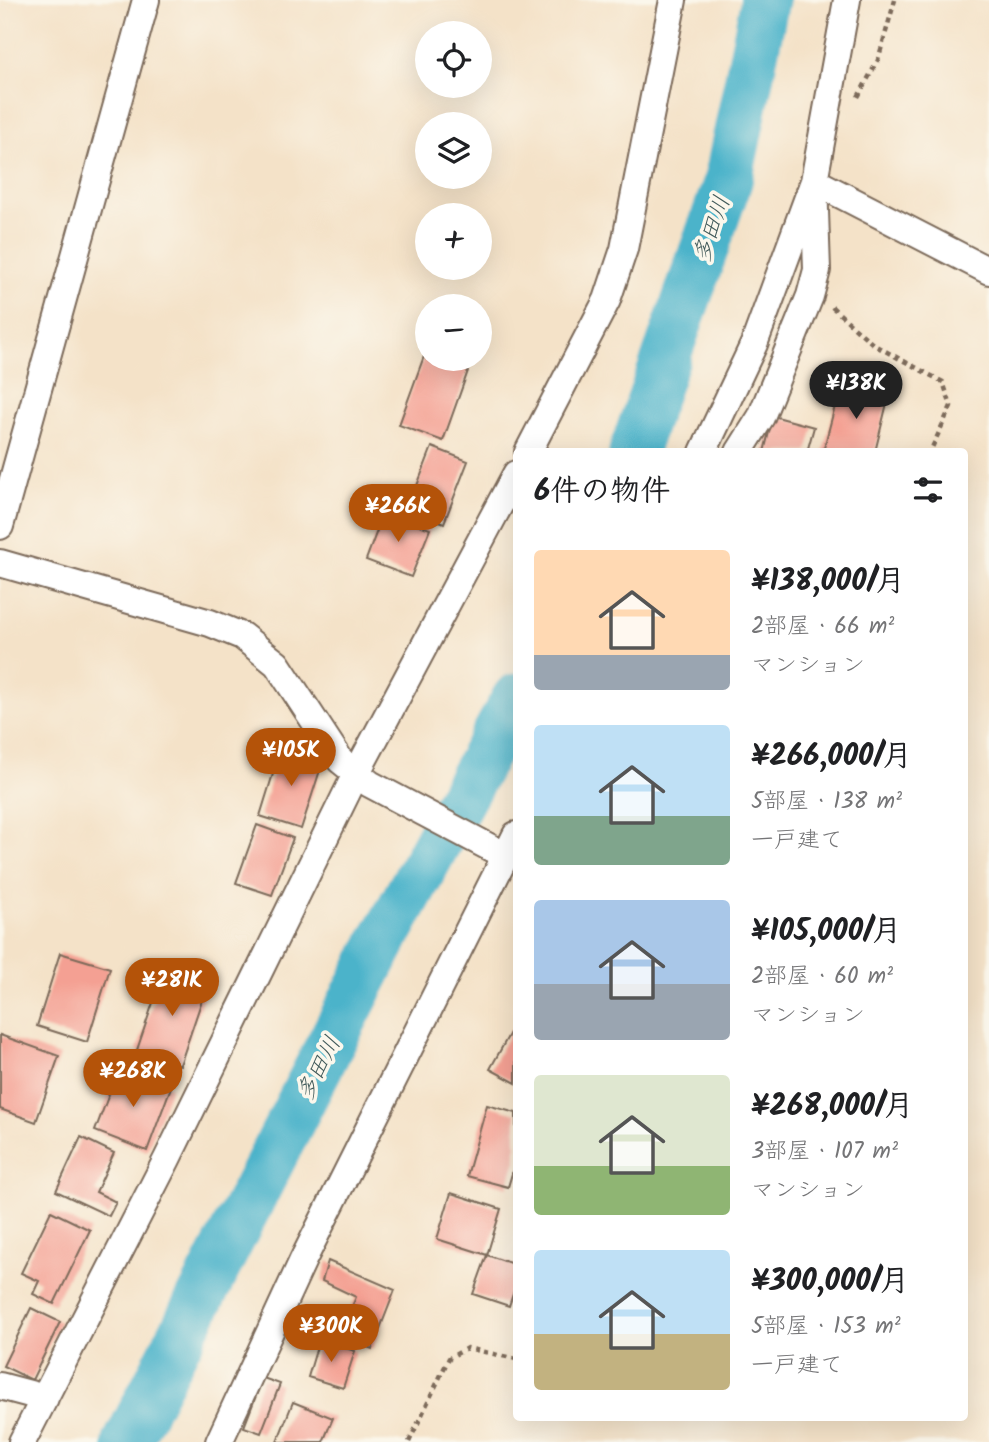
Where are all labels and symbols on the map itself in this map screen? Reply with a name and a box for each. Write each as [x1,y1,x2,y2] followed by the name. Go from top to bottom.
[685,191,741,268] water label: 多田川
[807,362,905,421] pin: ¥138K
[349,484,447,544] pin: ¥266K
[242,728,340,788] pin: ¥105K
[123,958,221,1018] pin: ¥281K
[288,1030,351,1108] water label: 多田川
[84,1050,182,1109] pin: ¥268K
[282,1304,380,1364] pin: ¥300K

